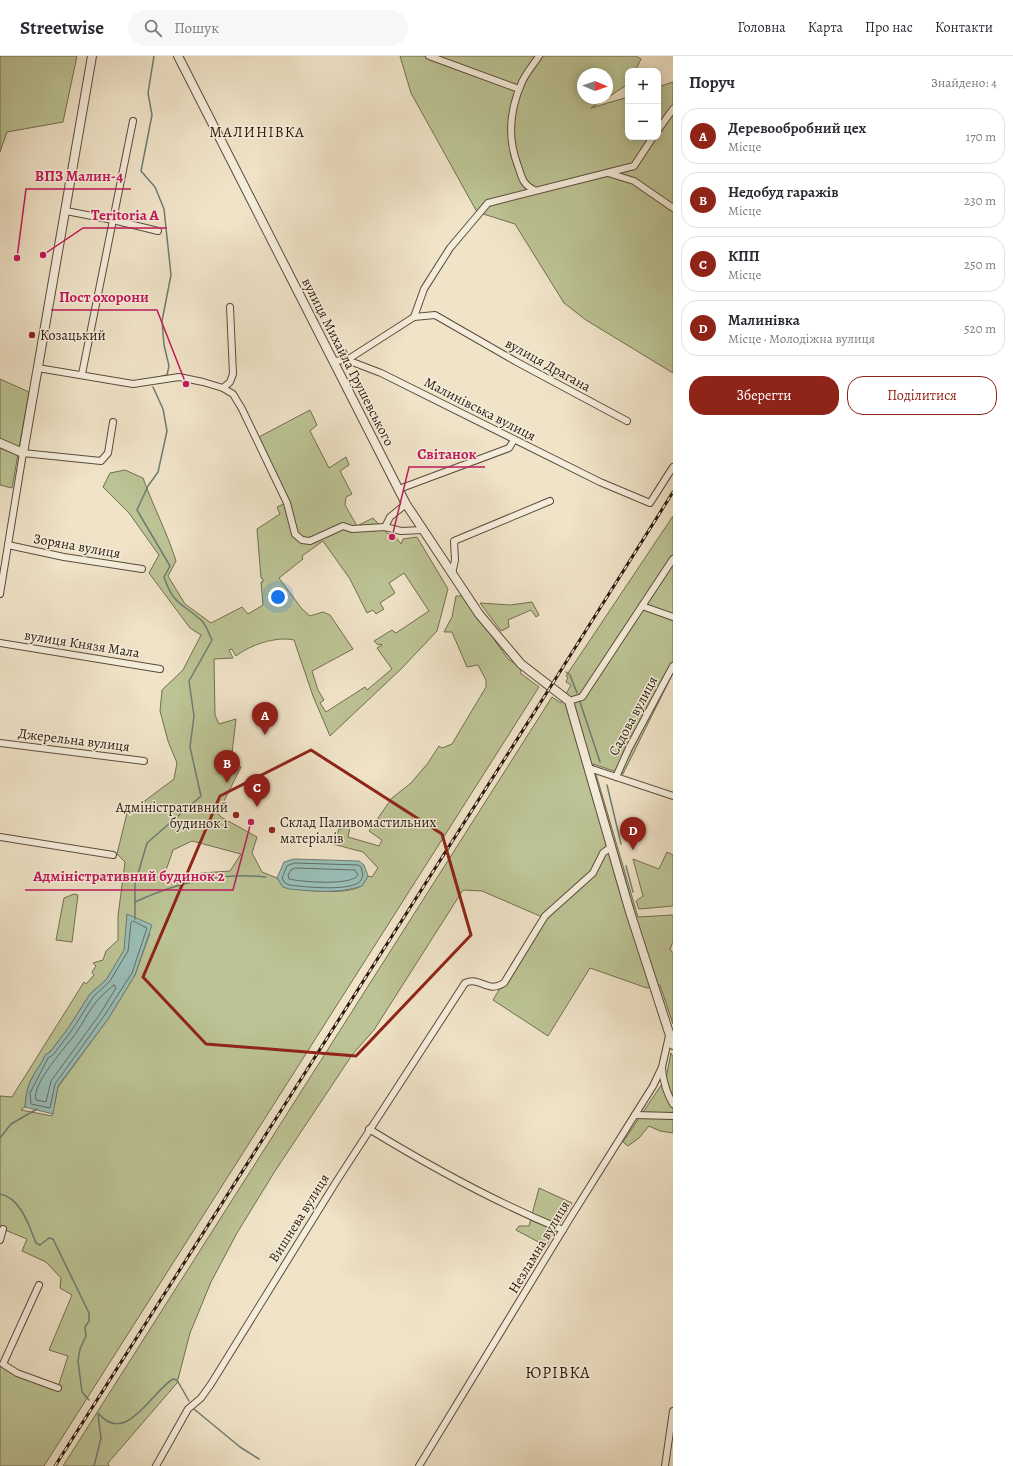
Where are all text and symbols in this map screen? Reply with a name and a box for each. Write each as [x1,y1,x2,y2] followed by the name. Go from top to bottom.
[128,10,408,46] search box
[20,15,104,41] text: Streetwise
[142,17,164,39] icon: search
[174,18,219,38] text: Пошук
[737,18,786,37] text: Головна
[808,18,843,37] text: Карта
[865,18,913,37] text: Про нас
[935,18,993,37] text: Контакти
[577,68,613,104] north arrow
[625,68,661,140] map controls
[625,68,661,104] button: +
[689,71,735,94] text: Поруч
[931,74,997,91] text: Знайдено: 4
[625,104,661,140] button: −
[728,118,866,138] text: Деревообробний цех
[209,122,305,142] district label: МАЛИНІВКА
[699,128,707,145] text: A
[966,128,996,145] text: 170 m
[728,138,761,155] text: Місце
[26,162,131,189] callout: ВПЗ Малин-4
[35,166,123,186] text: ВПЗ Малин-4
[728,182,839,202] text: Недобуд гаражів
[699,192,707,209] text: B
[964,192,996,209] text: 230 m
[83,201,167,228] callout: Teritoria A
[728,202,761,219] text: Місце
[91,205,160,225] text: Teritoria A
[728,246,760,266] text: КПП
[699,256,707,273] text: C
[964,256,996,273] text: 250 m
[728,266,761,283] text: Місце
[297,275,399,449] street label: вулиця Михайла Грушевського
[51,283,157,310] callout: Пост охорони
[59,287,149,307] text: Пост охорони
[728,310,800,330] text: Малинівка
[698,320,708,337] text: D
[964,320,996,337] text: 520 m
[40,326,106,345] place label: Козацький
[27,330,37,340] marker: Козацький
[728,330,875,347] text: Місце · Молодіжна вулиця
[502,334,595,397] street label: вулиця Драгана
[421,373,539,446] street label: Малинівська вулиця
[689,376,839,415] button: Зберегти
[847,376,997,415] button: Поділитися
[409,440,485,467] callout: Світанок
[417,444,477,464] text: Світанок
[32,529,122,563] street label: Зоряна вулиця
[268,587,288,607] your location
[23,626,142,663] street label: вулиця Князя Мала
[604,673,662,759] street label: Садова вулиця
[252,702,278,735] pin: A
[17,724,131,756] street label: Джерельна вулиця
[214,750,240,783] pin: B
[244,774,270,807] pin: C
[115,798,228,833] place label: Адміністративний будинок 1
[231,810,241,820] marker: Адміністративний будинок 1
[280,813,437,848] place label: Склад Паливомастильних матеріалів
[620,817,646,850] pin: D
[267,825,277,835] marker: Склад Паливомастильних матеріалів
[25,863,233,890] callout: Адміністративний будинок 2
[32,866,226,886] text: Адміністративний будинок 2
[264,1170,334,1266] street label: Вишнева вулиця
[504,1197,574,1297] street label: Незламна вулиця
[525,1362,591,1384] district label: ЮРІВКА

